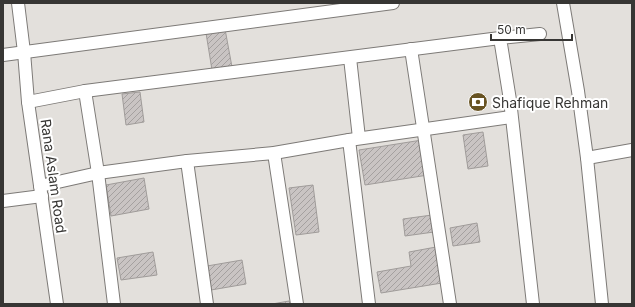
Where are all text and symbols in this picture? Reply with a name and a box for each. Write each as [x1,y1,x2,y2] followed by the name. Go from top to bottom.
[491,16,572,42] scale bar
[497,22,526,37] text: 50 m
[467,91,489,113] bank icon: Shafique Rehman
[492,94,608,111] place label: Shafique Rehman
[38,118,70,234] street label: Rana Aslam Road

